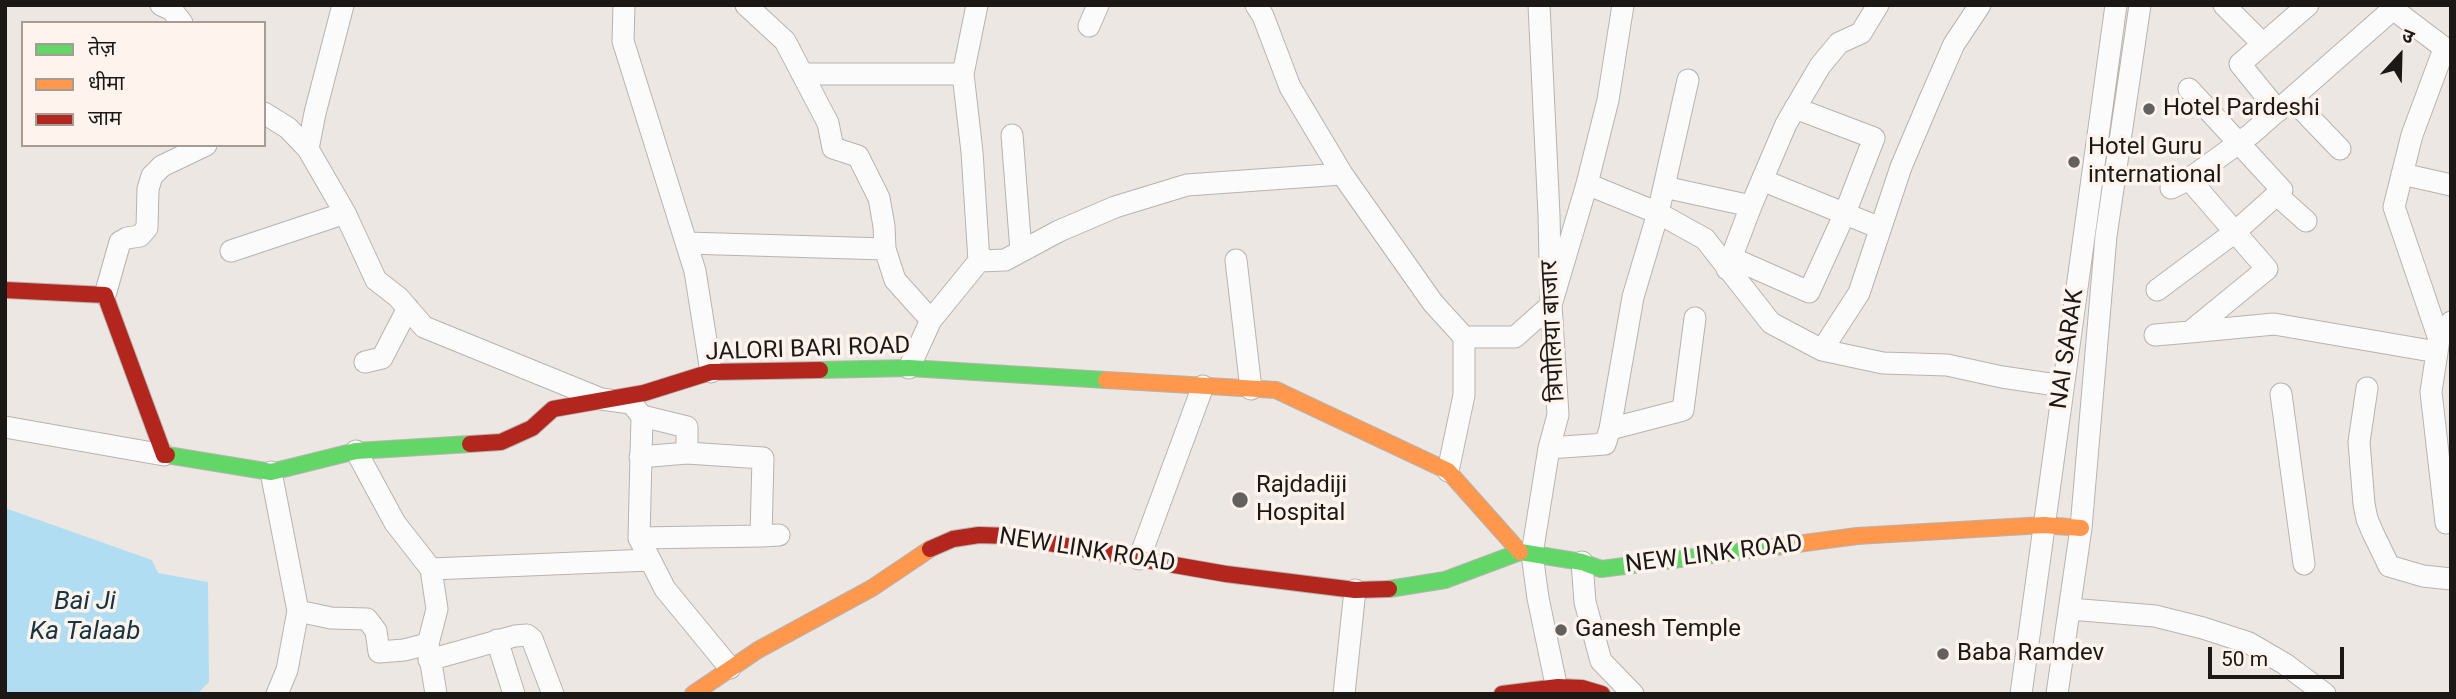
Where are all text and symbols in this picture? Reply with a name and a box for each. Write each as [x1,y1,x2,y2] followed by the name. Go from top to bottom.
[21,21,266,147] legend
[2365,21,2435,91] north arrow
[2399,23,2418,49] text: उ
[88,36,116,60] text: तेज़
[88,71,124,95] text: धीमा
[2163,95,2320,123] place label: Hotel Pardeshi
[2141,101,2157,117] marker: Hotel Pardeshi
[88,106,122,130] text: जाम
[2088,134,2222,190] place label: Hotel Guru international
[2066,154,2082,170] marker: Hotel Guru international
[1536,260,1572,402] street label: त्रिपोलिया बाजार
[2045,287,2091,411] street label: NAI SARAK
[705,332,911,368] street label: JALORI BARI ROAD
[1256,472,1347,528] place label: Rajdadiji Hospital
[1230,490,1250,510] marker: Rajdadiji Hospital
[997,523,1177,579] street label: NEW LINK ROAD
[1624,530,1804,580] street label: NEW LINK ROAD
[29,586,141,648] water label: Bai Ji Ka Talaab
[1575,616,1741,644] place label: Ganesh Temple
[1553,622,1569,638] marker: Ganesh Temple
[2211,632,2348,676] scale bar
[1957,640,2104,668] place label: Baba Ramdev
[1935,646,1951,662] marker: Baba Ramdev
[2221,647,2268,671] text: 50 m

